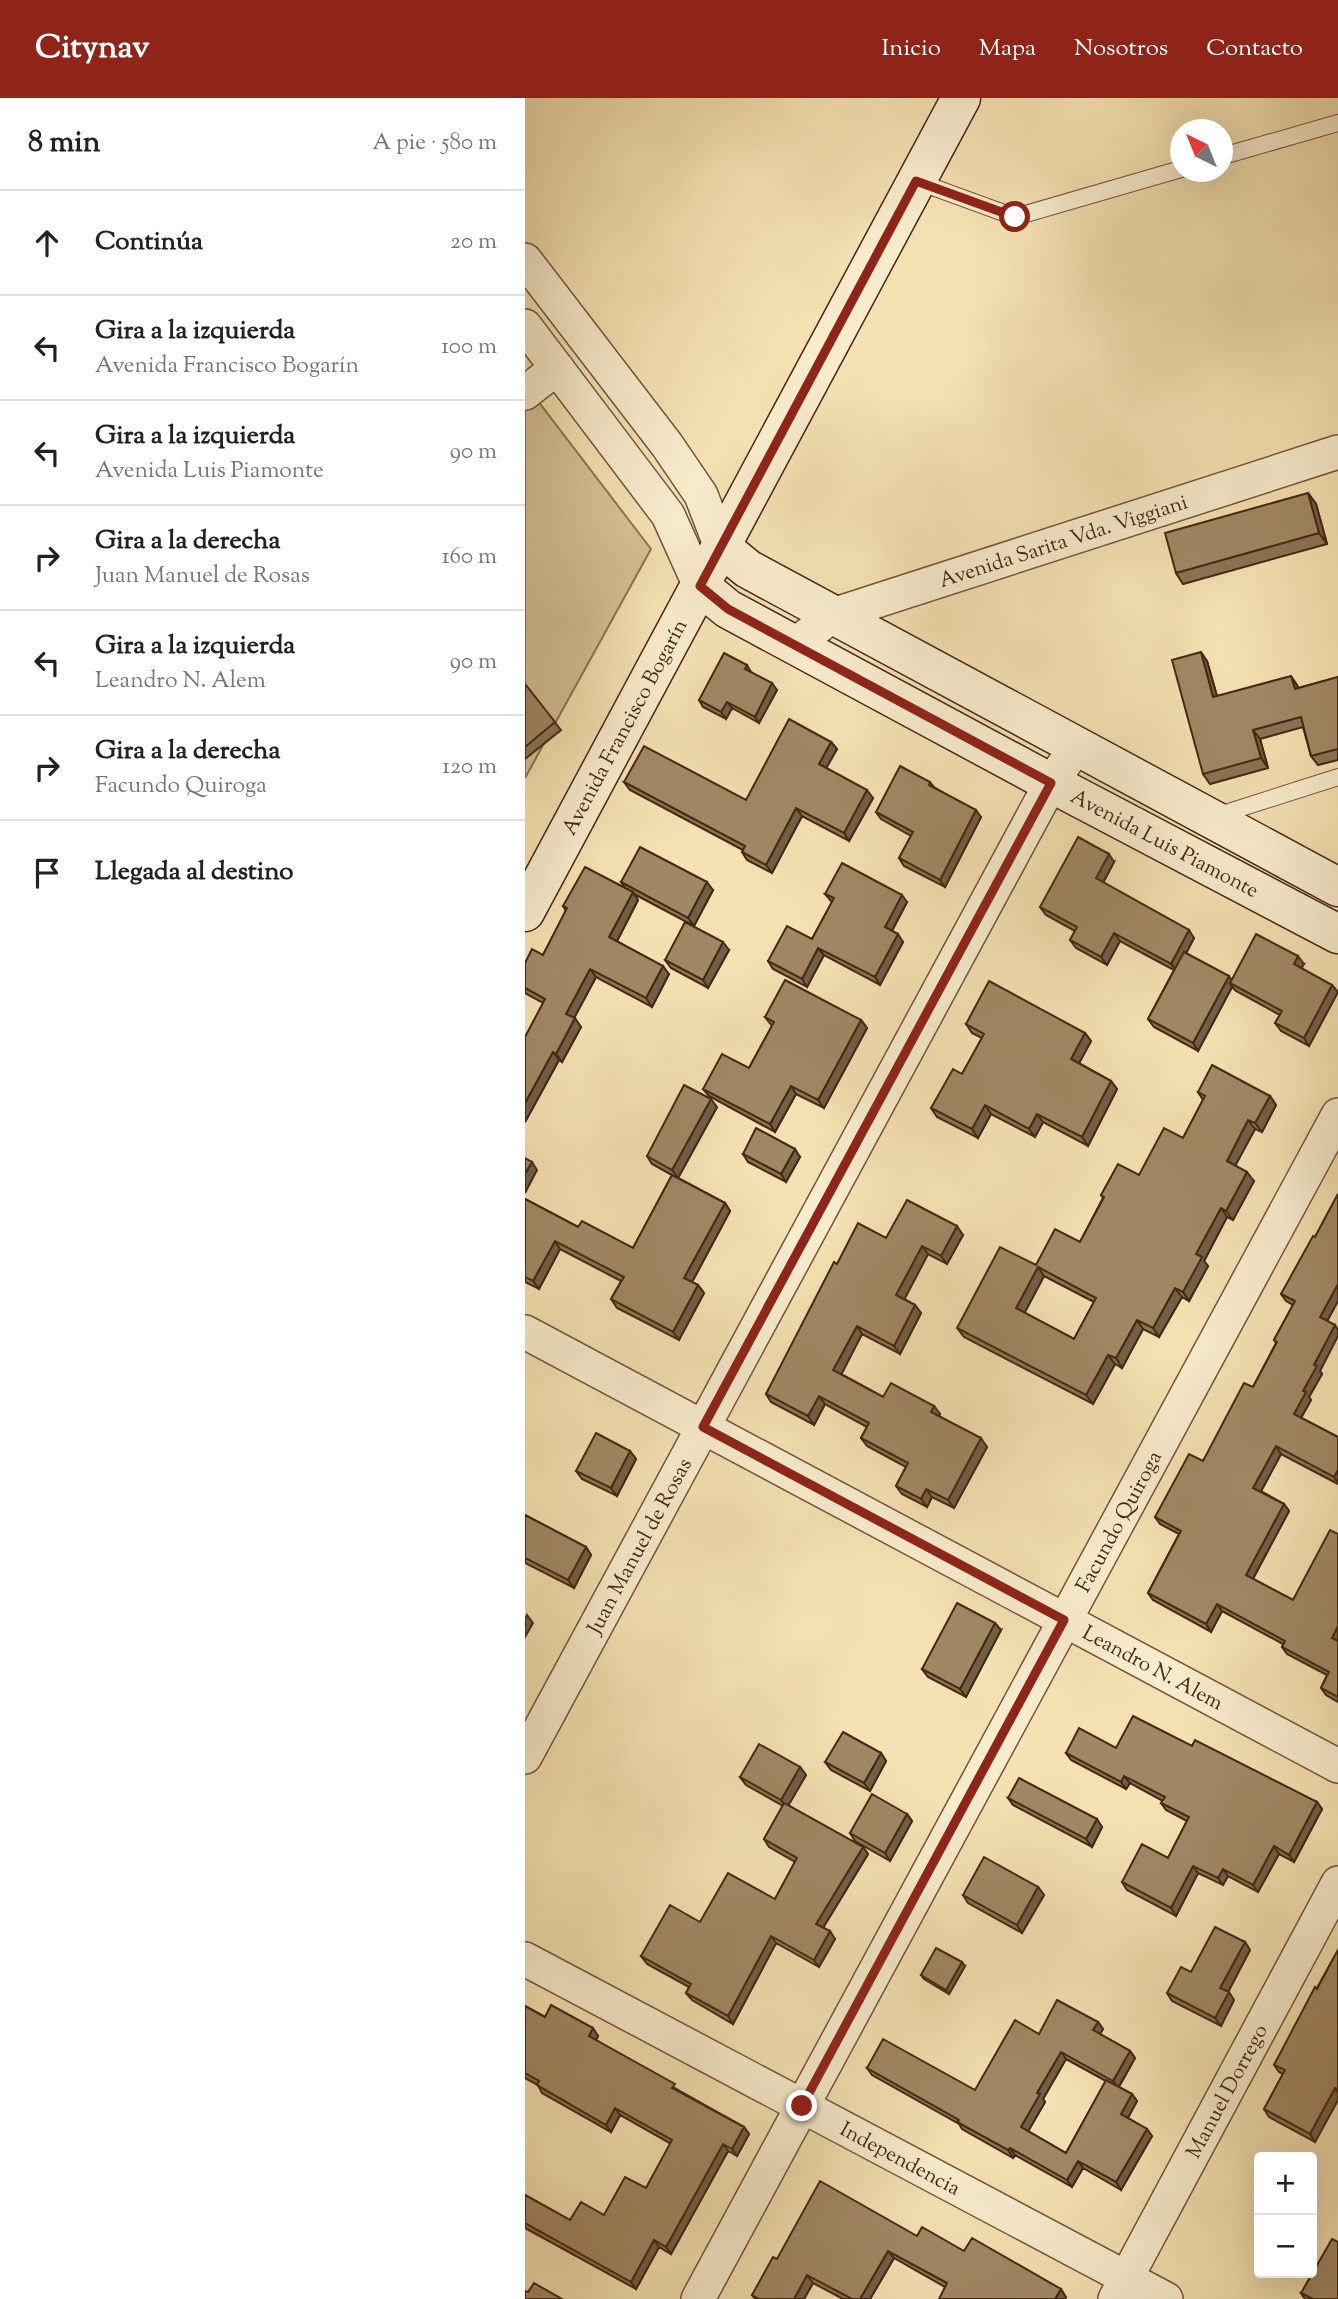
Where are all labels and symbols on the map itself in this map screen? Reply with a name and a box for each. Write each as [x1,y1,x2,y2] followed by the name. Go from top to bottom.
[1170,119,1233,182] north arrow
[999,201,1030,232] route start
[936,488,1192,597] street label: Avenida Sarita Vda. Viggiani
[556,614,696,841] street label: Avenida Francisco Bogarín
[1065,783,1264,907] street label: Avenida Luis Piamonte
[1070,1446,1171,1599] street label: Facundo Quiroga
[580,1453,701,1641] street label: Juan Manuel de Rosas
[1076,1619,1228,1719] street label: Leandro N. Alem
[1180,2019,1277,2165] street label: Manuel Dorrego
[786,2090,817,2121] route end
[834,2116,965,2204] street label: Independencia

